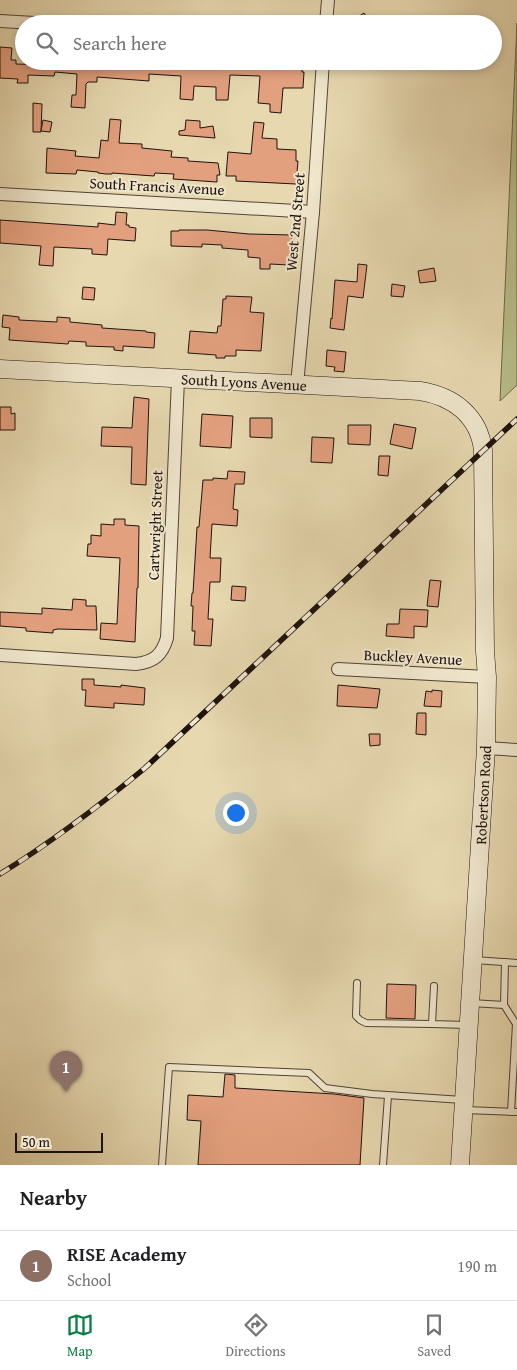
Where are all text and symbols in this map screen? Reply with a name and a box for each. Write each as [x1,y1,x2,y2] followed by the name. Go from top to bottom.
[15,15,502,70] search box
[33,29,61,57] icon: search
[73,29,167,57] text: Search here
[280,171,310,272] street label: West 2nd Street
[89,172,225,200] street label: South Francis Avenue
[181,368,307,396] street label: South Lyons Avenue
[143,469,167,580] street label: Cartwright Street
[363,644,463,670] street label: Buckley Avenue
[470,745,496,845] street label: Robertson Road
[223,800,249,826] your location
[50,1051,82,1092] pin: 1
[15,1130,102,1153] scale bar
[22,1132,50,1152] text: 50 m
[20,1182,87,1213] text: Nearby
[67,1240,186,1268] text: RISE Academy
[32,1254,40,1278] text: 1
[457,1254,497,1278] text: 190 m
[67,1268,111,1292] text: School
[66,1311,94,1361] tab: Map
[225,1311,286,1361] tab: Directions
[417,1311,451,1361] tab: Saved

